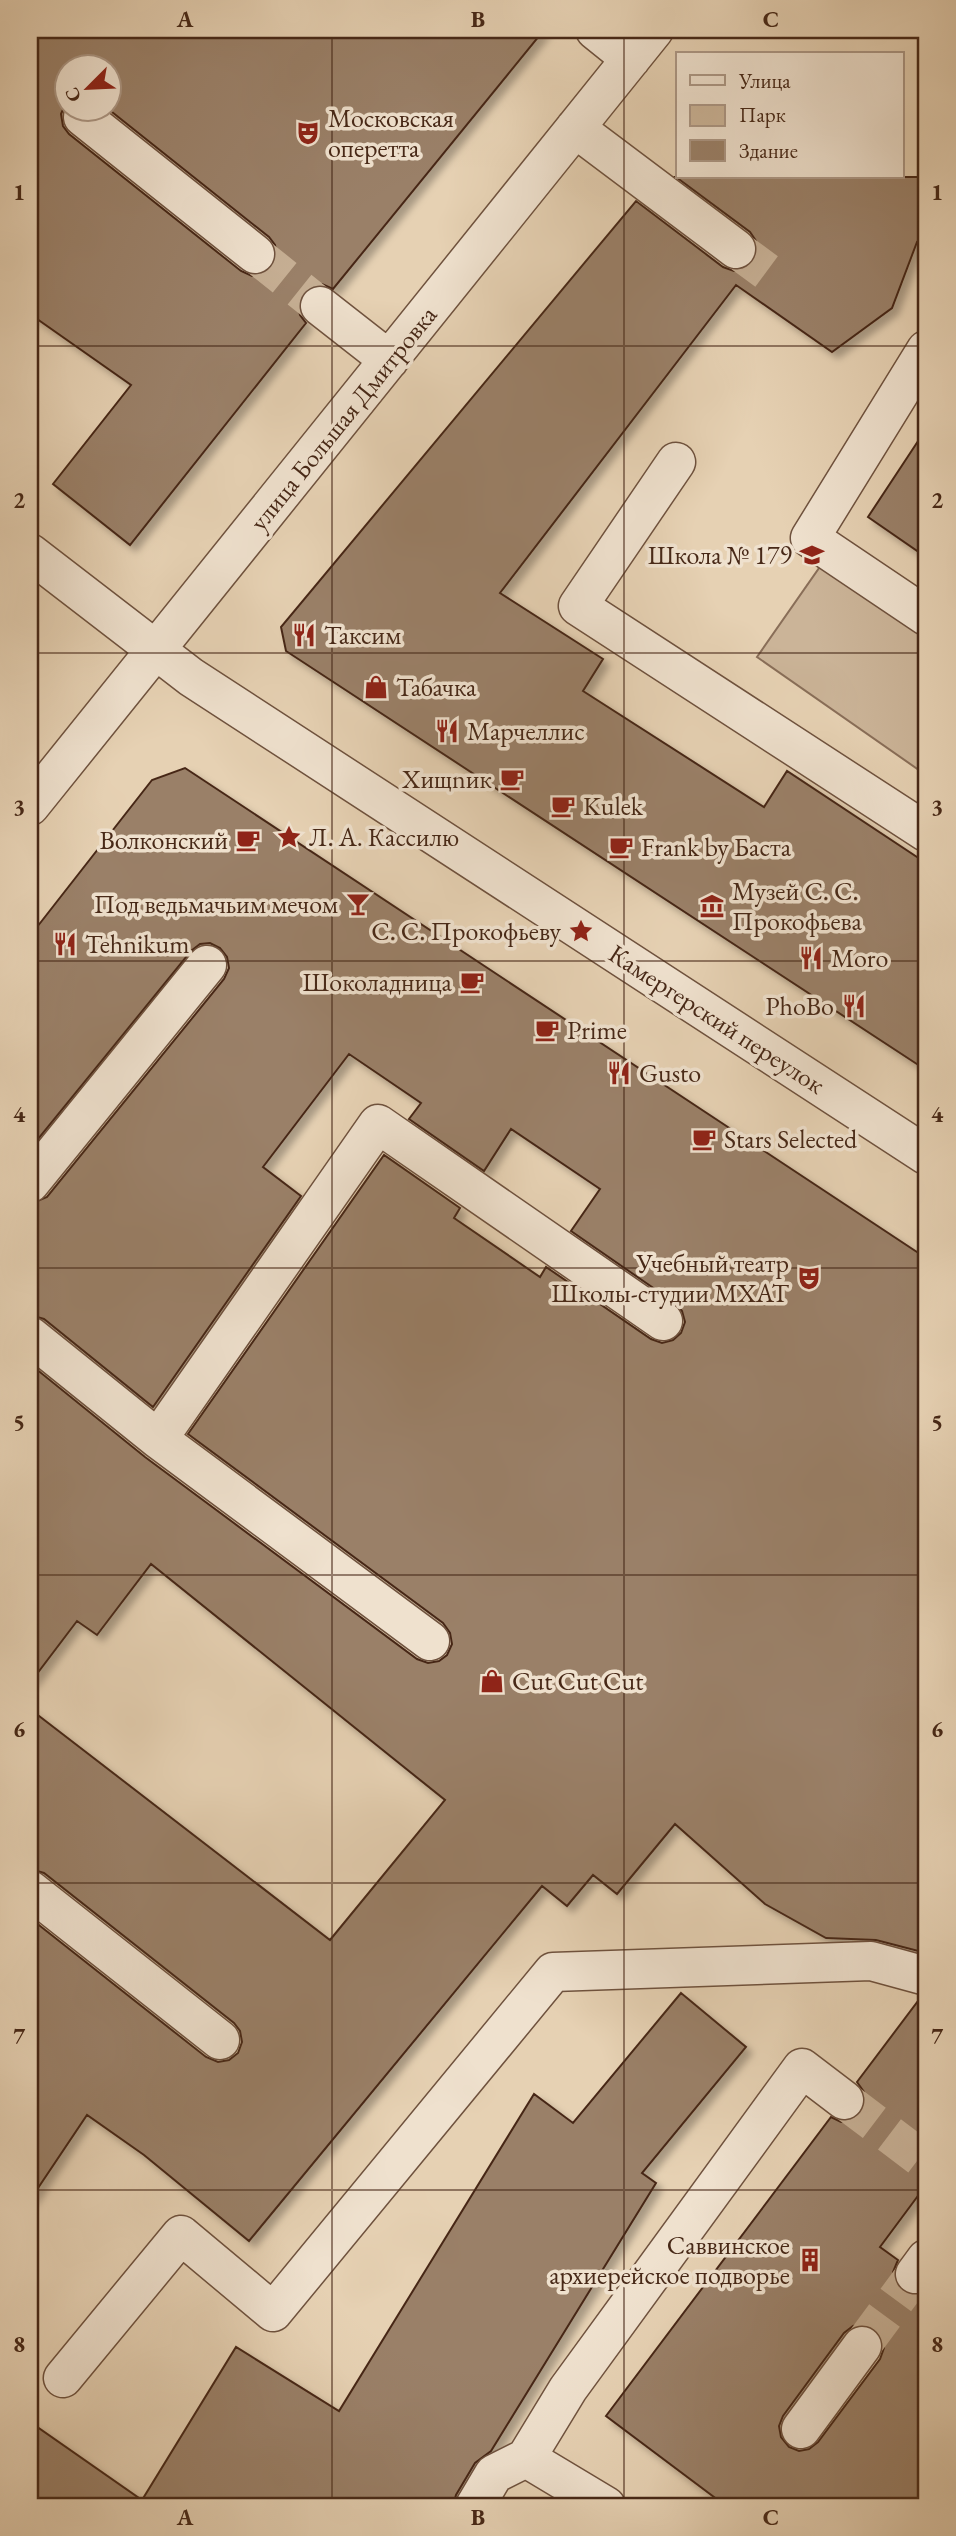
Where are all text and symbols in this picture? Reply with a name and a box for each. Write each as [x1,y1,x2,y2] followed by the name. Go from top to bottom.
[176,4,194,34] text: A
[471,4,485,34] text: B
[763,4,779,34] text: C
[52,52,122,122] north arrow
[676,52,904,178] legend
[738,67,791,94] text: Улица
[59,83,87,106] text: С
[328,101,454,165] place label: Московская оперетта
[739,101,786,128] text: Парк
[294,119,322,147] theatre icon: Московская оперетта
[739,137,798,164] text: Здание
[13,177,25,207] text: 1
[931,177,943,207] text: 1
[242,298,445,537] street label: улица Большая Дмитровка
[13,485,25,515] text: 2
[931,485,943,515] text: 2
[648,538,793,572] place label: Школа № 179
[798,541,826,569] school or university icon: Школа № 179
[324,618,401,652] place label: Таксим
[290,621,318,649] restaurant icon: Таксим
[396,670,477,704] place label: Табачка
[362,673,390,701] shop icon: Табачка
[467,714,585,748] place label: Марчеллис
[433,717,461,745] restaurant icon: Марчеллис
[401,762,493,796] place label: Хищnик
[498,765,526,793] cafe icon: Хищnик
[583,789,644,823] place label: Kulek
[13,792,25,822] text: 3
[549,792,577,820] cafe icon: Kulek
[931,792,943,822] text: 3
[309,820,459,854] place label: Л. А. Кассилю
[100,823,228,857] place label: Волконский
[275,823,303,851] place icon: Л. А. Кассилю
[234,826,262,854] cafe icon: Волконский
[641,830,792,864] place label: Frank by Баста
[607,833,635,861] cafe icon: Frank by Баста
[732,874,863,938] place label: Музей С. С. Прокофьева
[94,887,338,921] place label: Под ведьмачьим мечом
[344,890,372,918] bar icon: Под ведьмачьим мечом
[698,892,726,920] museum icon: Музей С. С. Прокофьева
[371,914,562,948] place label: С. С. Прокофьеву
[567,917,595,945] place icon: С. С. Прокофьеву
[85,927,189,961] place label: Tehnikum
[51,930,79,958] restaurant icon: Tehnikum
[603,936,832,1102] street label: Камергерский переулок
[831,941,888,975] place label: Moro
[797,944,825,972] restaurant icon: Moro
[302,965,453,999] place label: Шоколадница
[458,968,486,996] cafe icon: Шоколадница
[765,989,834,1023] place label: PhoBo
[840,992,868,1020] restaurant icon: PhoBo
[567,1013,627,1047] place label: Prime
[533,1016,561,1044] cafe icon: Prime
[639,1056,701,1090] place label: Gusto
[605,1059,633,1087] restaurant icon: Gusto
[13,1099,26,1129] text: 4
[931,1099,944,1129] text: 4
[724,1122,858,1156] place label: Stars Selected
[690,1125,718,1153] cafe icon: Stars Selected
[551,1246,790,1310] place label: Учебный театр Школы-студии МХАТ
[795,1264,823,1292] theatre icon: Учебный театр Школы-студии МХАТ
[13,1407,25,1437] text: 5
[931,1407,943,1437] text: 5
[512,1664,643,1698] place label: Cut Cut Cut
[478,1667,506,1695] shop icon: Cut Cut Cut
[13,1714,25,1744] text: 6
[931,1714,943,1744] text: 6
[13,2021,26,2051] text: 7
[931,2021,944,2051] text: 7
[549,2228,790,2292] place label: Саввинское архиерейское подворье
[796,2246,824,2274] building icon: Саввинское архиерейское подворье
[13,2329,25,2359] text: 8
[931,2329,943,2359] text: 8
[176,2502,194,2532] text: A
[471,2502,485,2532] text: B
[763,2502,779,2532] text: C

